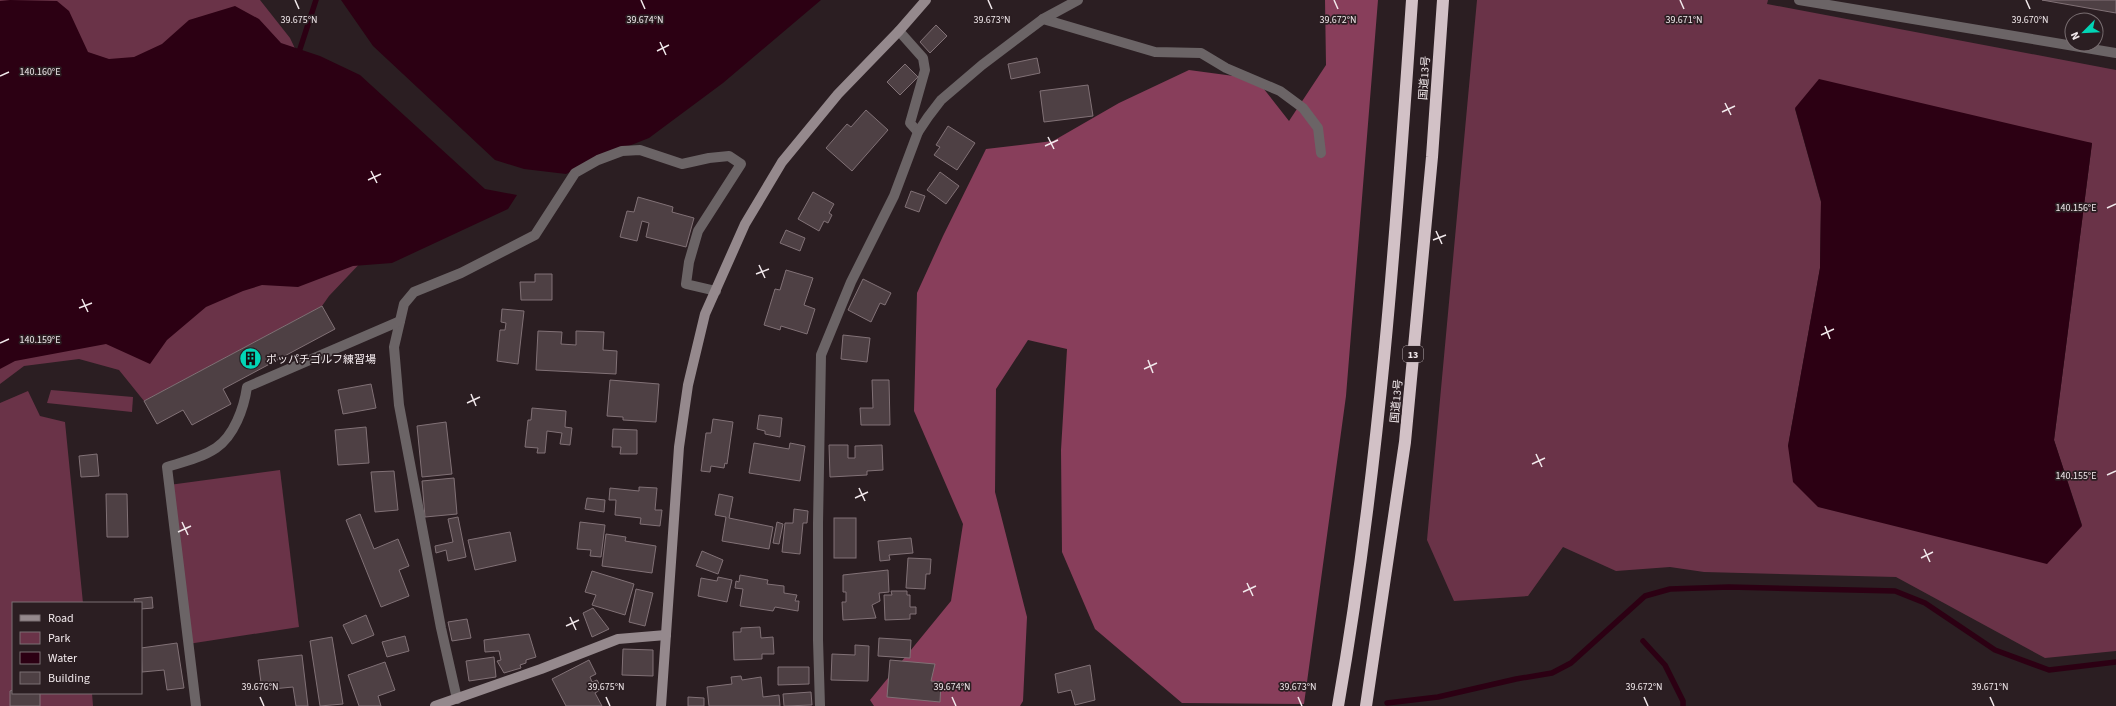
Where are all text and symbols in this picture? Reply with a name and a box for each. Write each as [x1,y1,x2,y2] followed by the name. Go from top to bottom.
[2064,12,2104,52] north arrow
[280,13,318,27] text: 39.675°N
[626,13,664,27] text: 39.674°N
[973,13,1011,27] text: 39.673°N
[1319,13,1357,27] text: 39.672°N
[1665,13,1703,27] text: 39.671°N
[2011,13,2049,27] text: 39.670°N
[2067,29,2084,42] text: N
[1415,56,1434,100] street label: 国道13号
[20,65,60,79] text: 140.160°E
[2056,201,2096,215] text: 140.156°E
[20,333,60,347] text: 140.159°E
[238,346,264,372] building icon: ポッパチゴルフ練習場
[1403,346,1423,362] road number: 13
[266,352,376,367] place label: ポッパチゴルフ練習場
[1387,379,1406,424] street label: 国道13号
[2056,469,2096,483] text: 140.155°E
[12,602,142,694] legend
[48,610,74,627] text: Road
[48,630,70,647] text: Park
[48,650,78,667] text: Water
[48,670,90,687] text: Building
[241,680,279,694] text: 39.676°N
[587,680,625,694] text: 39.675°N
[933,680,971,694] text: 39.674°N
[1279,680,1317,694] text: 39.673°N
[1625,680,1663,694] text: 39.672°N
[1971,680,2009,694] text: 39.671°N

